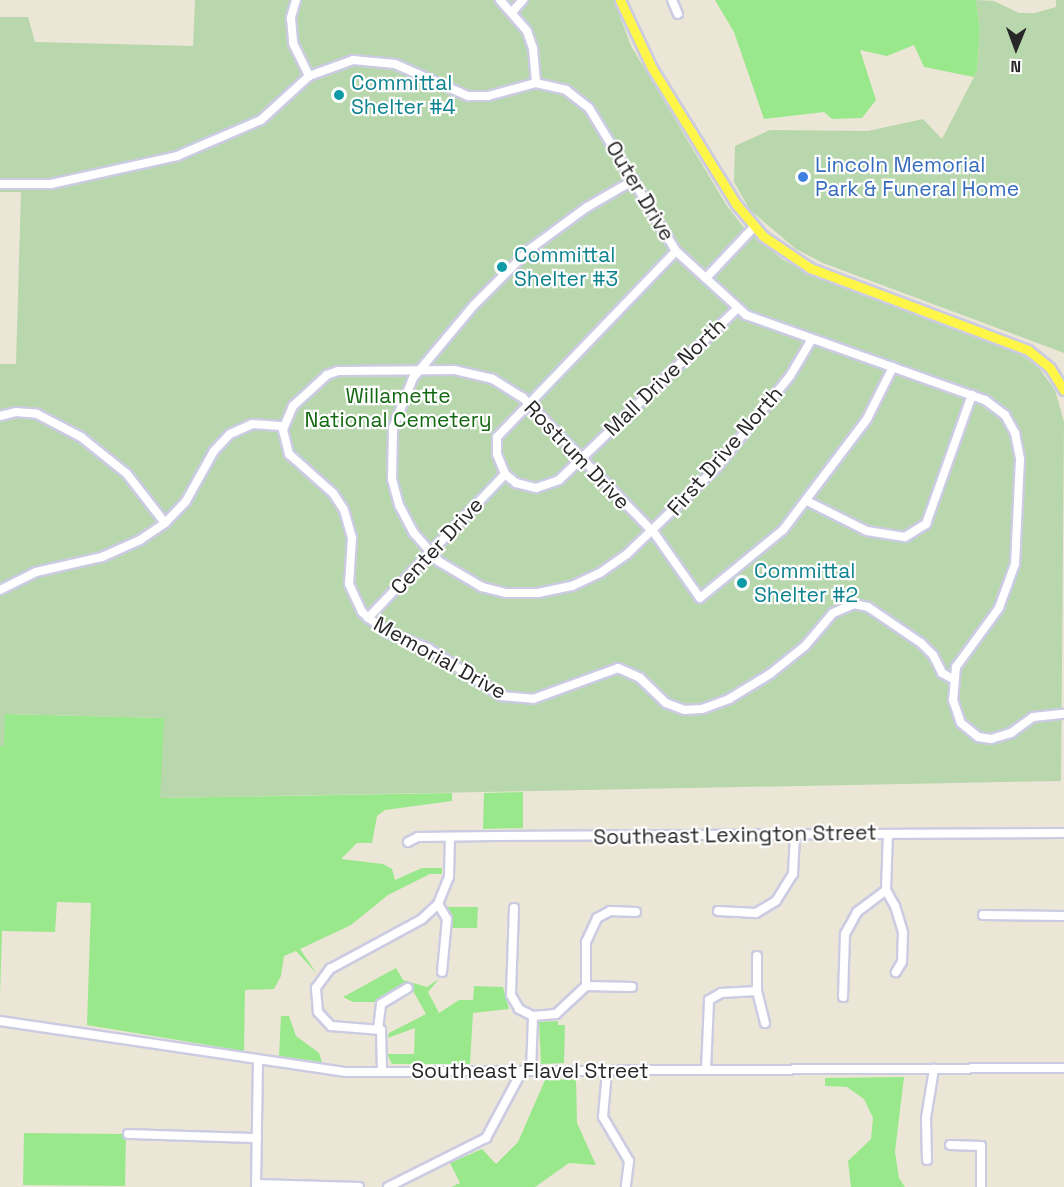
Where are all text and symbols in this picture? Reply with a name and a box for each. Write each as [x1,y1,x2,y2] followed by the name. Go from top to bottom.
[986,18,1046,78] north arrow
[1010,56,1021,77] text: N
[351,70,456,120] place label: Committal Shelter #4
[332,88,346,102] marker: Committal Shelter #4
[600,136,680,246] street label: Outer Drive
[815,152,1019,202] place label: Lincoln Memorial Park & Funeral Home
[796,170,810,184] marker: Lincoln Memorial Park & Funeral Home
[514,242,618,292] place label: Committal Shelter #3
[495,260,509,274] marker: Committal Shelter #3
[599,313,731,441] street label: Mall Drive North
[662,381,788,521] street label: First Drive North
[304,383,492,433] park label: Willamette National Cemetery
[519,395,635,515] street label: Rostrum Drive
[386,492,488,600] street label: Center Drive
[754,558,858,608] place label: Committal Shelter #2
[735,576,749,590] marker: Committal Shelter #2
[369,611,511,705] street label: Memorial Drive
[593,820,877,850] street label: Southeast Lexington Street
[411,1058,649,1084] street label: Southeast Flavel Street

